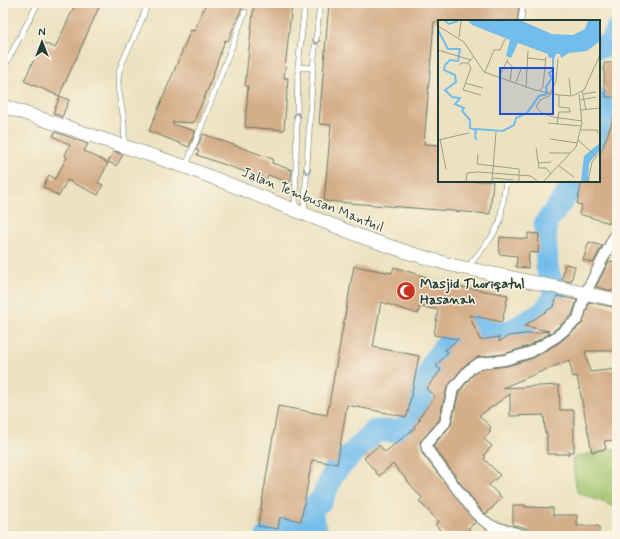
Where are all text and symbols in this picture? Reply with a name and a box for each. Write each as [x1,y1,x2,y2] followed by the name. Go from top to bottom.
[438,20,600,182] inset map
[22,22,62,62] north arrow
[38,26,46,40] text: N
[311,39,320,45] one-way arrow
[293,112,301,118] one-way arrow
[239,163,386,237] street label: Jalan Tembusan Mantuil
[302,168,311,174] one-way arrow
[420,275,525,309] place label: Masjid Thoriqatul Hasanah
[395,280,417,302] mosque icon: Masjid Thoriqatul Hasanah

